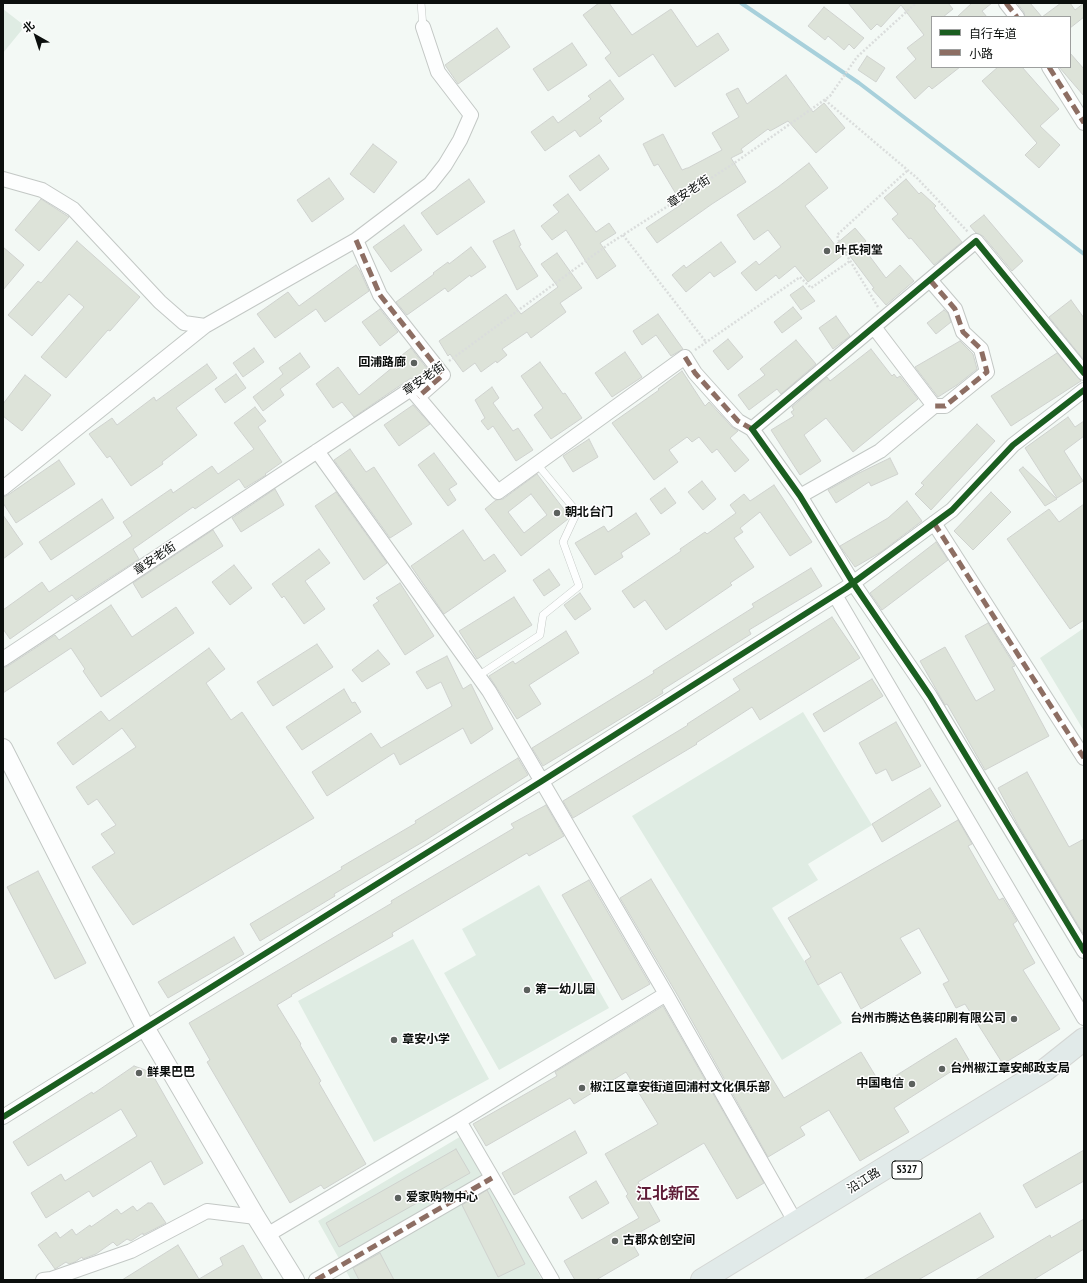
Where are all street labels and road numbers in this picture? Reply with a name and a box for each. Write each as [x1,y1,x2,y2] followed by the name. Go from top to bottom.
[665,173,713,211] street label: 章安老街
[400,359,448,399] street label: 章安老街
[131,540,179,578] street label: 章安老街
[892,1161,922,1179] road number: S327
[845,1165,883,1197] street label: 沿江路

